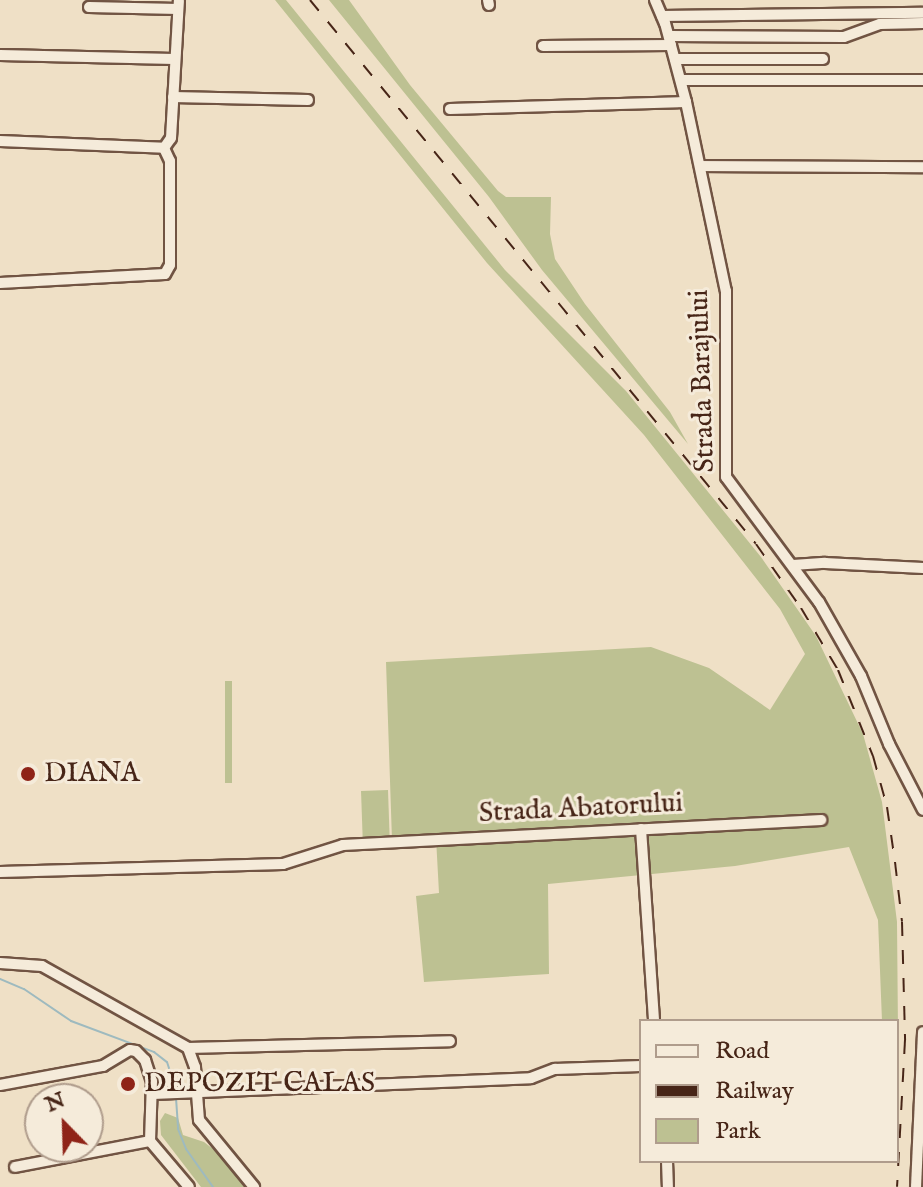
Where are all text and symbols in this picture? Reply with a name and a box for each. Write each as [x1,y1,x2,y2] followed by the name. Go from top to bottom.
[683,289,723,473] street label: Strada Barajului
[44,757,140,791] place label: DIANA
[19,765,37,783] marker: DIANA
[478,787,684,831] street label: Strada Abatorului
[639,1019,899,1163] legend
[715,1036,769,1067] text: Road
[144,1067,375,1101] place label: DEPOZIT CALAS
[119,1075,137,1093] marker: DEPOZIT CALAS
[715,1076,794,1107] text: Railway
[24,1083,104,1163] north arrow
[41,1086,70,1119] text: N
[715,1116,761,1147] text: Park

